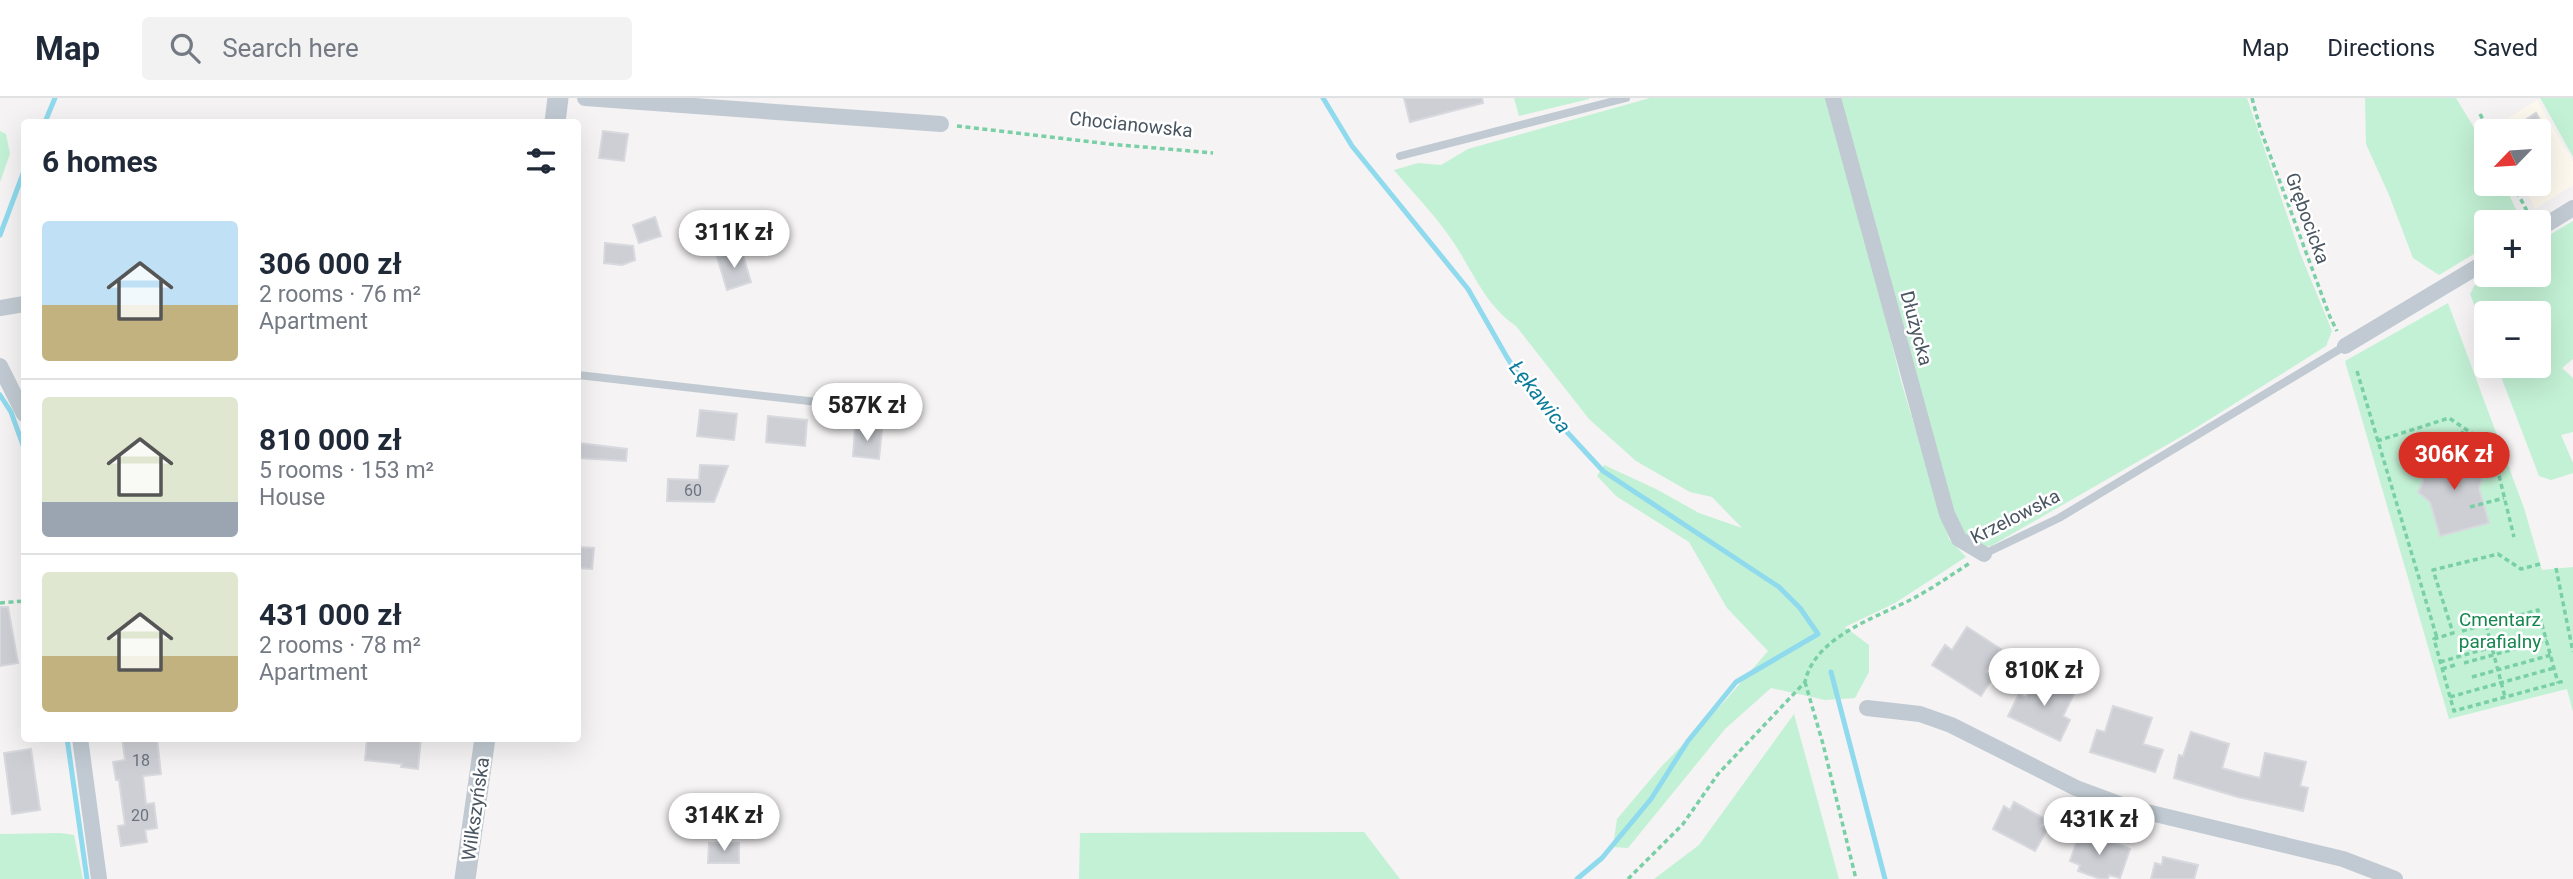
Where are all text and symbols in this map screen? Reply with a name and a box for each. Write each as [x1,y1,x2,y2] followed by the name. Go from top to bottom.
[142,17,632,80] search box
[35,29,100,68] text: Map
[166,29,204,67] icon: search
[222,33,359,63] text: Search here
[2242,34,2289,62] text: Map
[2327,34,2435,62] text: Directions
[2473,34,2538,62] text: Saved
[1068,107,1194,142] street label: Chocianowska
[2474,119,2552,196] north arrow
[2474,119,2551,378] map controls
[522,142,560,180] icon: filters
[42,144,158,179] text: 6 homes
[2280,169,2335,267] street label: Grębocicka
[2474,210,2551,287] button: +
[669,211,799,270] pin: 311K zł
[695,219,773,246] text: 311K zł
[259,246,402,281] text: 306 000 zł
[98,249,182,333] icon: home
[259,281,421,308] text: 2 rooms · 76 m²
[1896,288,1937,368] street label: Dłużycka
[2474,301,2551,378] button: −
[259,308,368,335] text: Apartment
[1504,356,1576,438] water label: Łękawica
[802,384,932,443] pin: 587K zł
[828,392,906,419] text: 587K zł
[259,422,402,457] text: 810 000 zł
[98,425,182,509] icon: home
[2389,432,2519,492] pin: 306K zł
[2415,441,2493,468] text: 306K zł
[259,457,434,484] text: 5 rooms · 153 m²
[684,481,702,500] house number: 60
[259,484,325,511] text: House
[1967,484,2064,549] street label: Krzelowska
[259,597,402,632] text: 431 000 zł
[98,600,182,684] icon: home
[2459,608,2541,653] park label: Cmentarz parafialny
[259,632,421,659] text: 2 rooms · 78 m²
[1979,648,2109,708] pin: 810K zł
[2005,657,2083,684] text: 810K zł
[259,659,368,686] text: Apartment
[132,751,150,770] house number: 18
[457,756,494,862] street label: Wilkszyńska
[659,794,789,853] pin: 314K zł
[2034,798,2164,857] pin: 431K zł
[685,802,763,829] text: 314K zł
[131,806,149,825] house number: 20
[2060,806,2138,833] text: 431K zł

